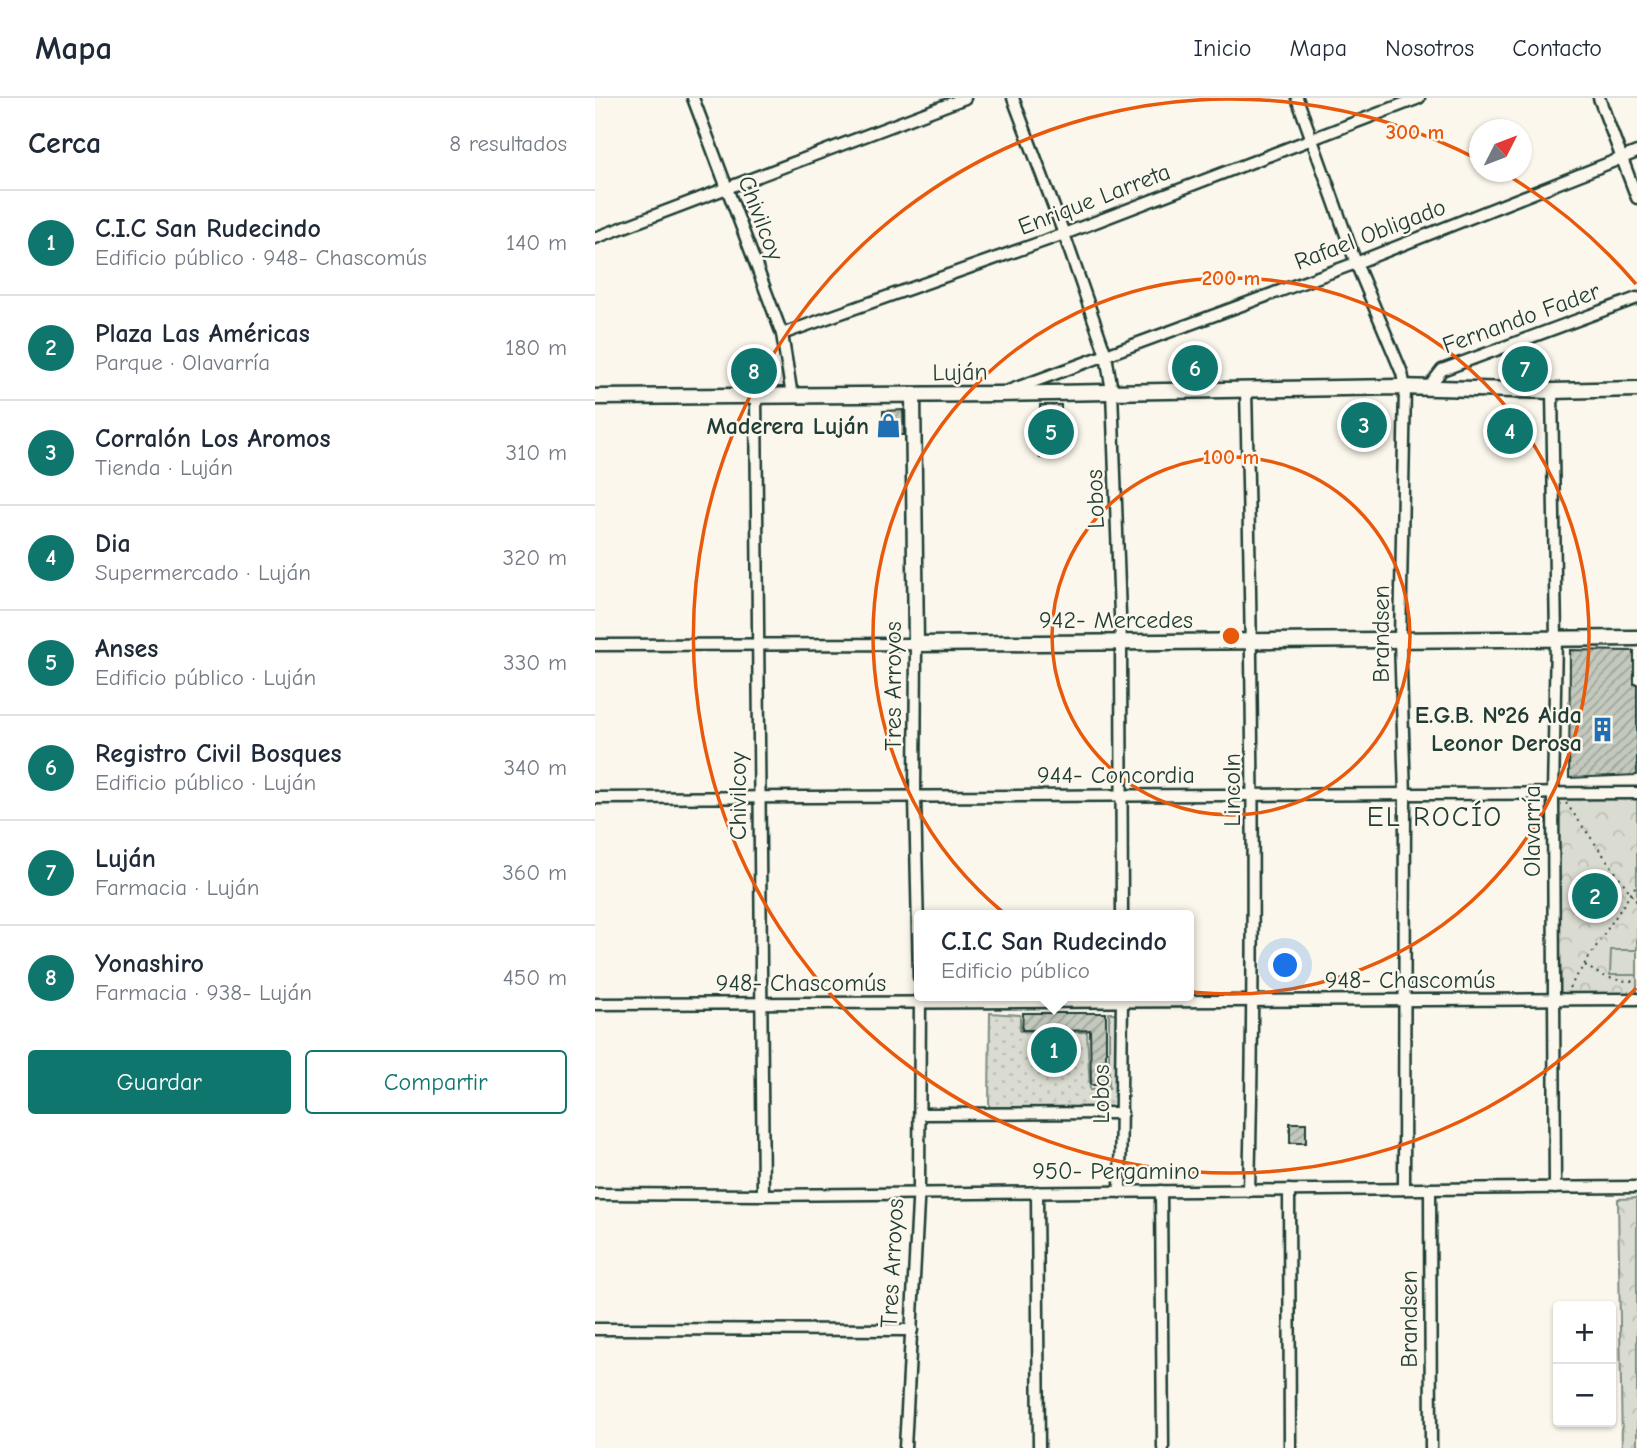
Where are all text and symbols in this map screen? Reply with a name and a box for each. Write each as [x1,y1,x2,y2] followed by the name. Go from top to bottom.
[35,29,112,67] text: Mapa
[1194,34,1251,62] text: Inicio
[1289,34,1347,62] text: Mapa
[1385,34,1474,62] text: Nosotros
[1512,34,1602,62] text: Contacto
[1469,119,1532,182] north arrow
[1386,120,1444,144] text: 300 m
[28,126,101,161] text: Cerca
[449,130,567,157] text: 8 resultados
[1014,157,1174,241] street label: Enrique Larreta
[732,172,790,265] street label: Chivilcoy
[1290,192,1450,276] street label: Rafael Obligado
[95,214,321,244] text: C.I.C San Rudecindo
[46,229,56,256] text: 1
[506,229,567,256] text: 140 m
[95,244,427,271] text: Edificio público · 948- Chascomús
[1202,266,1260,290] text: 200 m
[1438,276,1604,359] street label: Fernando Fader
[95,319,310,349] text: Plaza Las Américas
[45,334,57,361] text: 2
[505,334,567,361] text: 180 m
[1172,342,1218,394] pin: 6
[1502,343,1548,395] pin: 7
[731,345,777,397] pin: 8
[95,349,270,376] text: Parque · Olavarría
[932,358,988,386] street label: Luján
[1341,399,1387,451] pin: 3
[1487,405,1533,457] pin: 4
[1028,406,1074,458] pin: 5
[706,412,869,440] place label: Maderera Luján
[875,412,903,440] shop icon: Maderera Luján
[95,424,331,454] text: Corralón Los Aromos
[45,439,57,466] text: 3
[506,439,567,466] text: 310 m
[1203,445,1259,469] text: 100 m
[95,454,233,481] text: Tienda · Luján
[1080,469,1110,529] street label: Lobos
[95,529,131,559] text: Dia
[46,544,56,571] text: 4
[503,544,567,571] text: 320 m
[95,559,311,586] text: Supermercado · Luján
[1367,585,1395,683] street label: Brandsen
[1039,606,1193,634] street label: 942- Mercedes
[879,621,907,751] street label: Tres Arroyos
[1219,624,1243,648] centre of rings
[95,634,158,664] text: Anses
[45,649,57,676] text: 5
[503,649,567,676] text: 330 m
[95,664,316,691] text: Edificio público · Luján
[1415,701,1582,757] place label: E.G.B. Nº26 Aida Leonor Derosa
[1588,715,1616,743] building icon: E.G.B. Nº26 Aida Leonor Derosa
[95,739,342,769] text: Registro Civil Bosques
[724,751,752,840] street label: Chivilcoy
[1218,753,1246,827] street label: Lincoln
[45,754,57,781] text: 6
[504,754,567,781] text: 340 m
[1037,761,1195,789] street label: 944- Concordia
[95,769,316,796] text: Edificio público · Luján
[1518,785,1546,877] street label: Olavarría
[1367,800,1503,833] district label: EL ROCÍO
[95,844,156,874] text: Luján
[46,859,56,886] text: 7
[502,859,567,886] text: 360 m
[1572,870,1618,922] pin: 2
[95,874,259,901] text: Farmacia · Luján
[914,910,1194,1001] popup
[941,927,1167,957] text: C.I.C San Rudecindo
[1268,948,1302,982] your location
[95,949,204,979] text: Yonashiro
[941,957,1090,984] text: Edificio público
[45,964,57,991] text: 8
[503,964,567,991] text: 450 m
[1325,966,1495,994] street label: 948- Chascomús
[716,969,886,997] street label: 948- Chascomús
[95,979,312,1006] text: Farmacia · 938- Luján
[1031,1024,1077,1076] pin: 1
[28,1050,291,1114] button: Guardar
[305,1050,567,1114] button: Compartir
[1087,1064,1115,1124] street label: Lobos
[1032,1157,1200,1185] street label: 950- Pergamino
[875,1198,909,1328] street label: Tres Arroyos
[1395,1270,1423,1368] street label: Brandsen
[1553,1301,1616,1427] map controls
[1553,1301,1616,1364] button: +
[1553,1364,1616,1427] button: −

